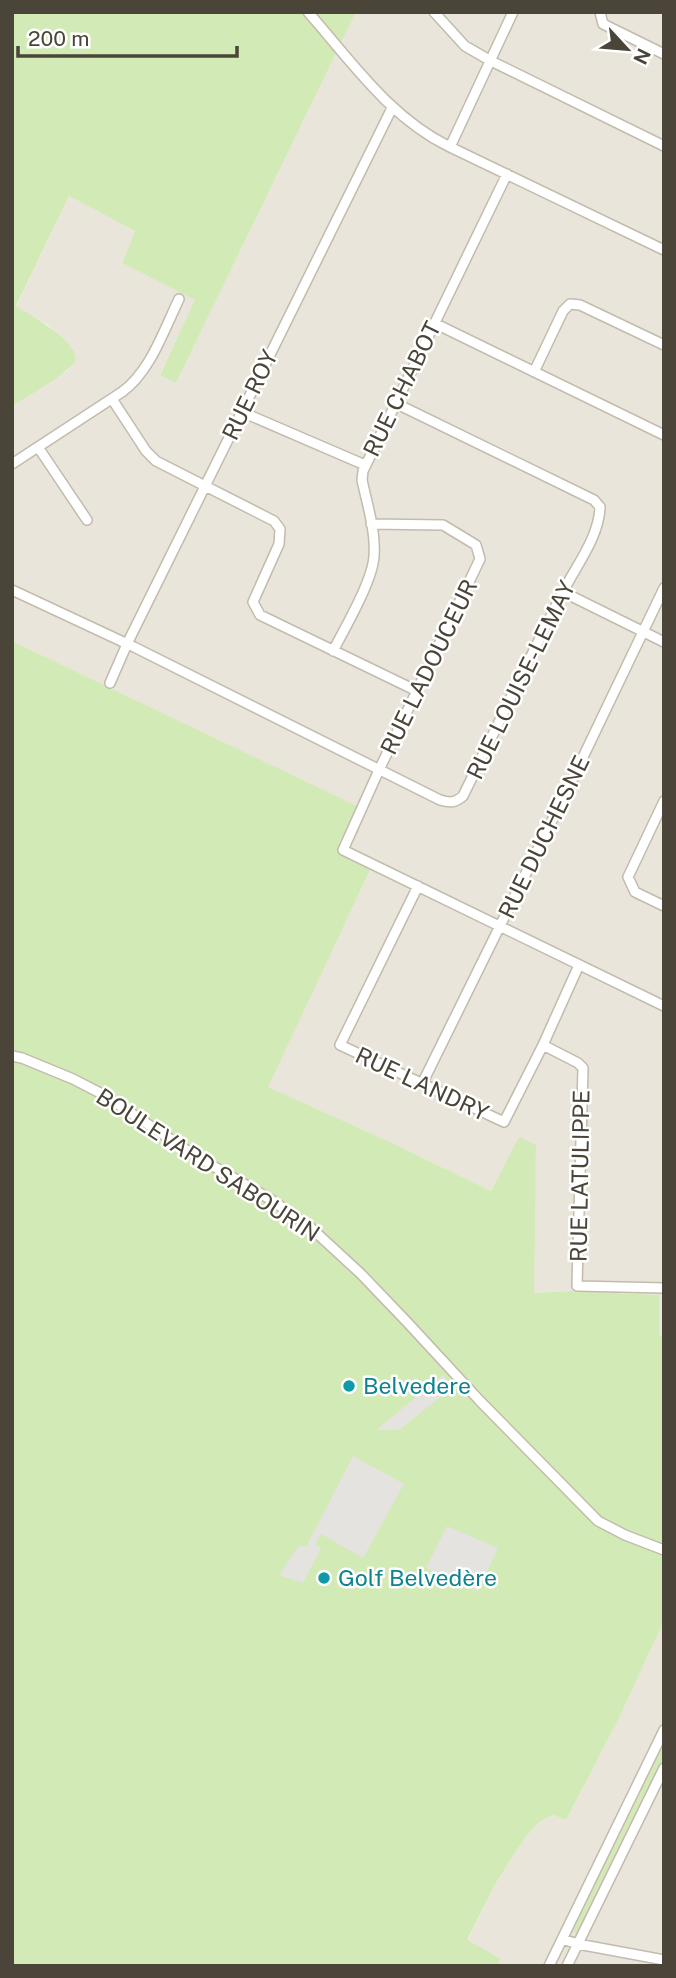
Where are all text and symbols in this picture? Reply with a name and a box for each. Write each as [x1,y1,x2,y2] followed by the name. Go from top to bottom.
[18,14,236,58] scale bar
[592,14,662,84] north arrow
[28,26,89,51] text: 200 m
[629,45,655,68] text: N
[357,316,446,461] street label: RUE CHABOT
[216,345,283,444] street label: RUE ROY
[374,575,483,759] street label: RUE LADOUCEUR
[461,576,580,783] street label: RUE LOUISE-LEMAY
[492,751,595,923] street label: RUE DUCHESNE
[351,1041,493,1126] street label: RUE LANDRY
[92,1082,325,1247] street label: BOULEVARD SABOURIN
[564,1090,595,1262] street label: RUE LATULIPPE
[363,1372,471,1399] place label: Belvedere
[341,1378,357,1394] marker: Belvedere
[338,1564,497,1591] place label: Golf Belvedère
[316,1570,332,1586] marker: Golf Belvedère

